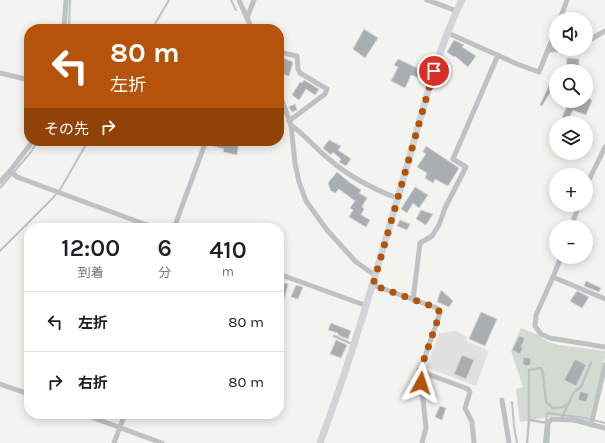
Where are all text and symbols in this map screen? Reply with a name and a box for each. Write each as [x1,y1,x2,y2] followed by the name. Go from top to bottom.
[549,12,593,264] map controls
[549,12,593,56] button: sound
[110,36,179,69] text: 80 m
[44,40,96,92] icon: left
[417,54,451,88] pin
[423,60,445,82] icon: arrive
[549,64,593,108] button: search
[110,74,146,96] text: 左折
[97,116,119,138] icon: right
[549,116,593,160] button: layers
[44,120,89,138] text: その先
[549,168,593,212] button: +
[549,220,593,264] button: −
[61,234,120,262] text: 12:00
[158,234,172,262] text: 6
[209,236,247,264] text: 410
[222,264,234,279] text: m
[78,265,104,280] text: 到着
[158,265,171,280] text: 分
[44,311,66,333] icon: left
[228,313,264,331] text: 80 m
[78,314,108,332] text: 左折
[400,362,442,404] position arrow
[44,371,66,393] icon: right
[228,373,264,391] text: 80 m
[78,374,108,392] text: 右折

